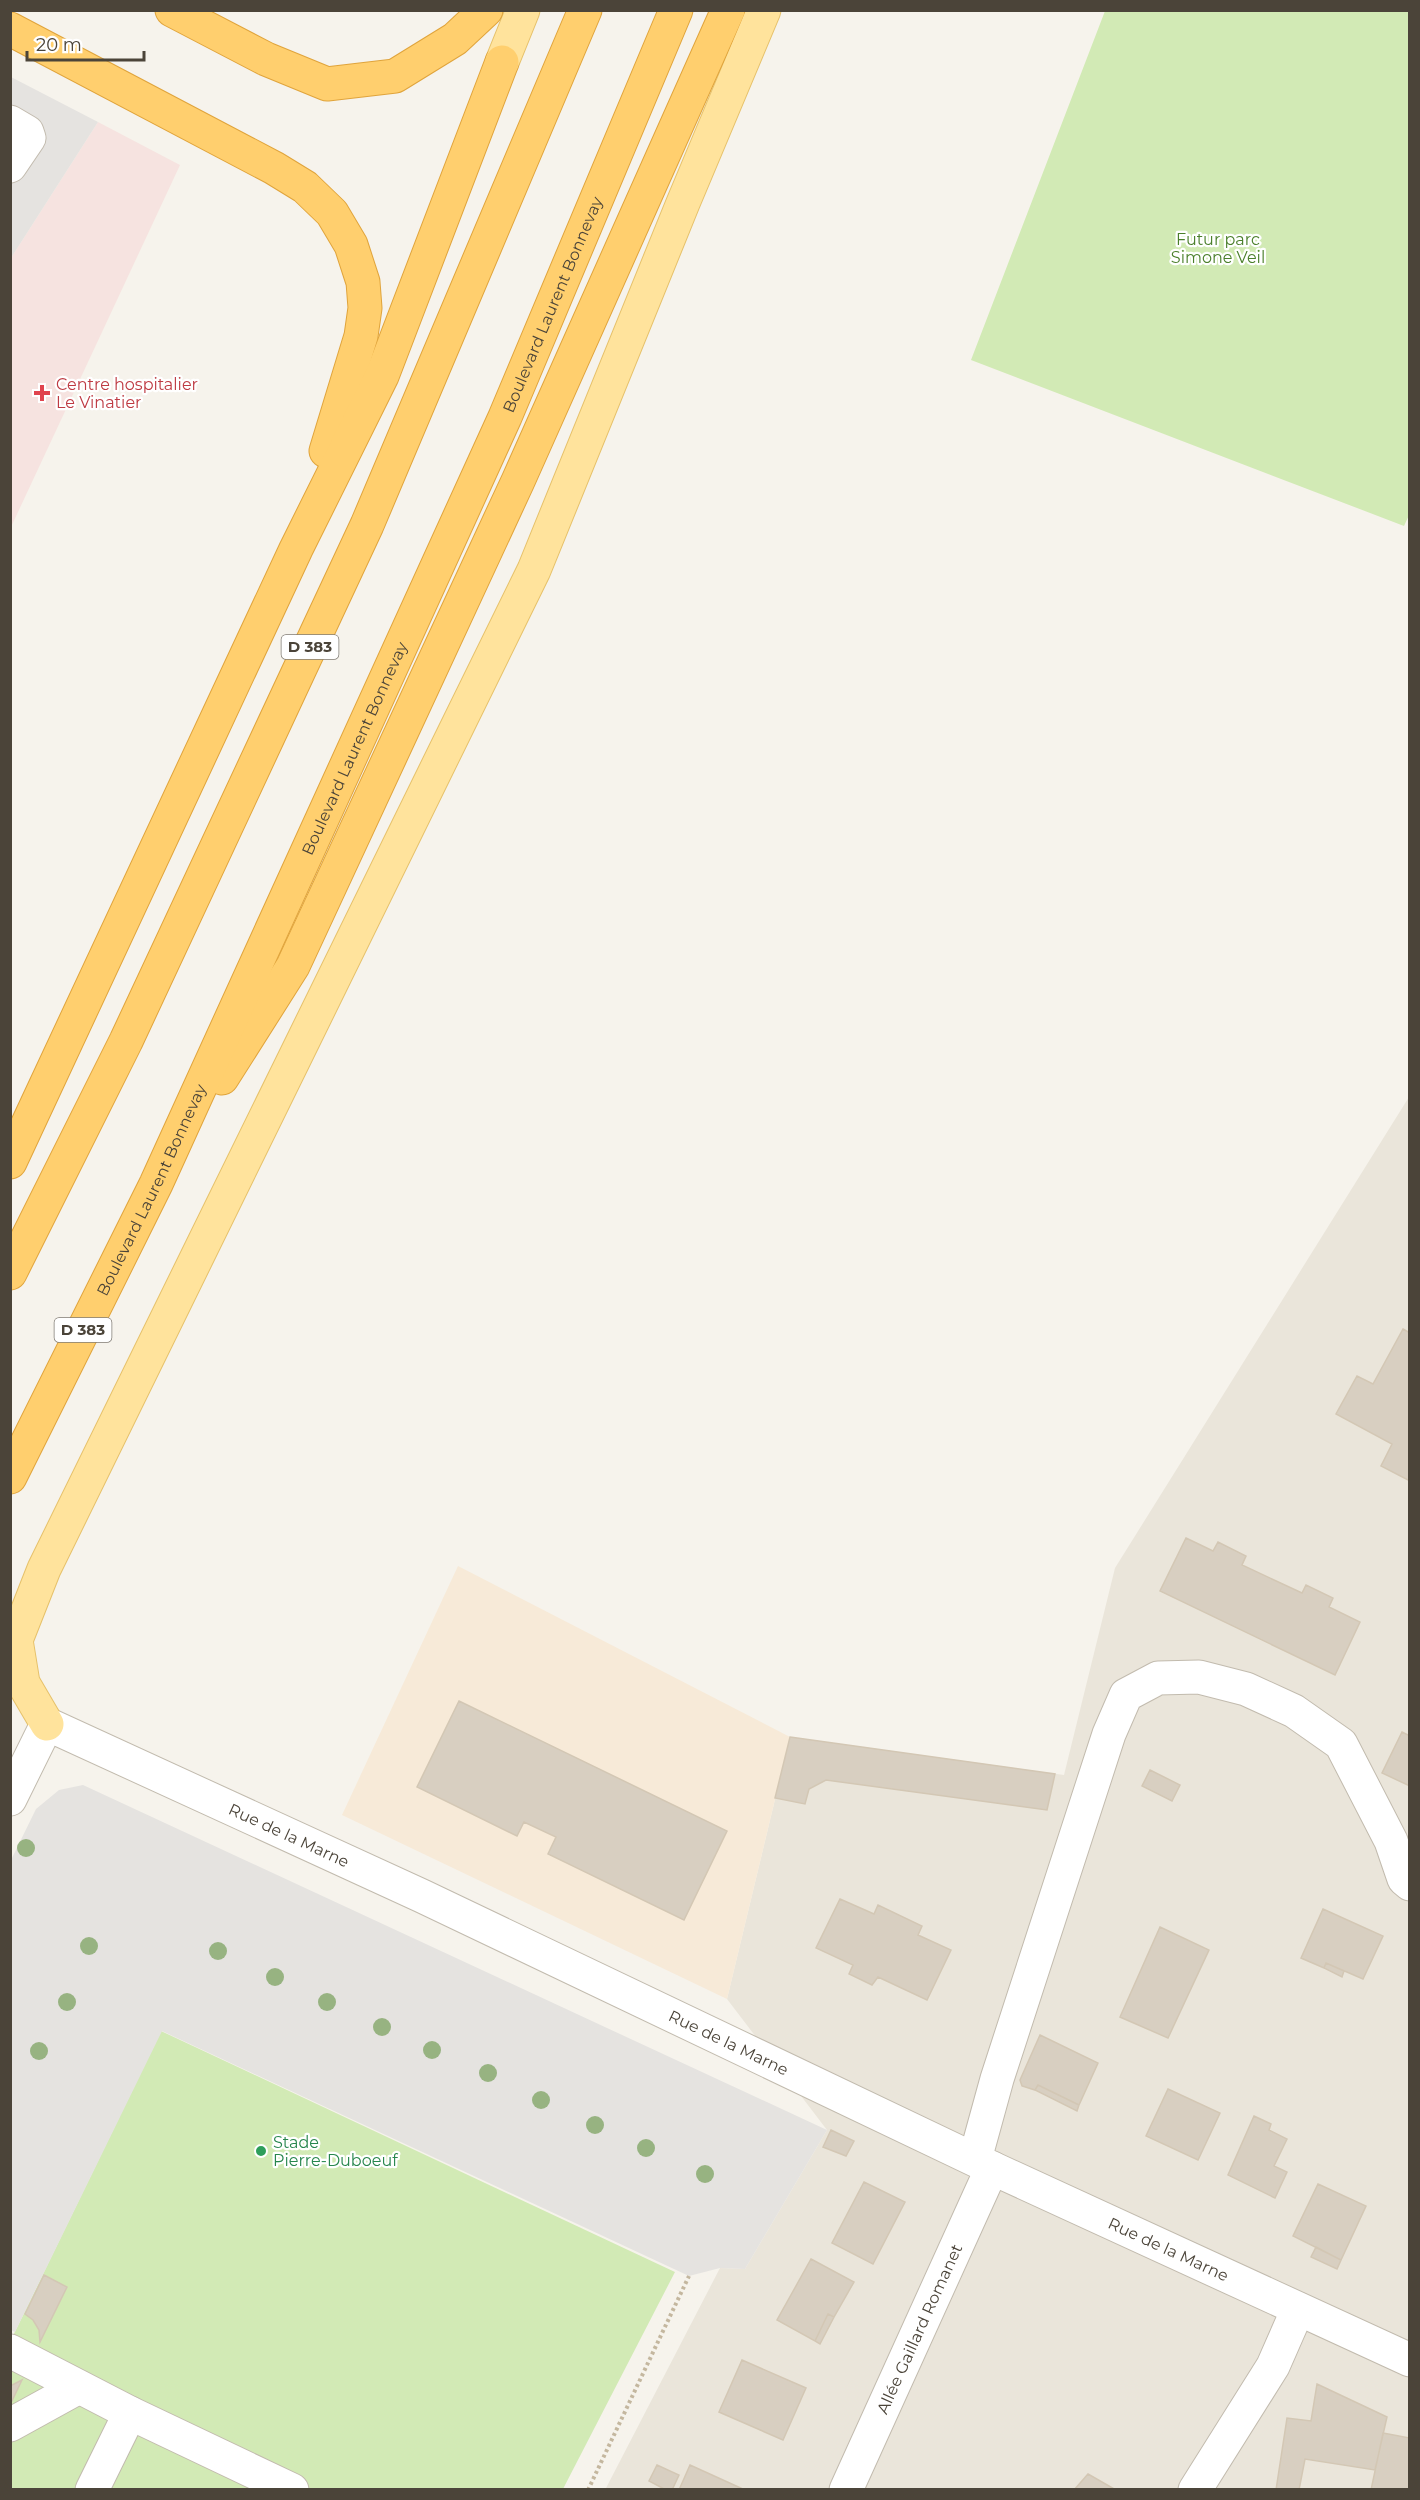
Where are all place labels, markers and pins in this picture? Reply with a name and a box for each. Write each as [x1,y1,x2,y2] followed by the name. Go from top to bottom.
[56,375,198,412] place label: Centre hospitalier Le Vinatier
[33,384,51,402] marker: Centre hospitalier Le Vinatier
[273,2133,398,2170] place label: Stade Pierre-Duboeuf
[254,2144,268,2158] marker: Stade Pierre-Duboeuf

